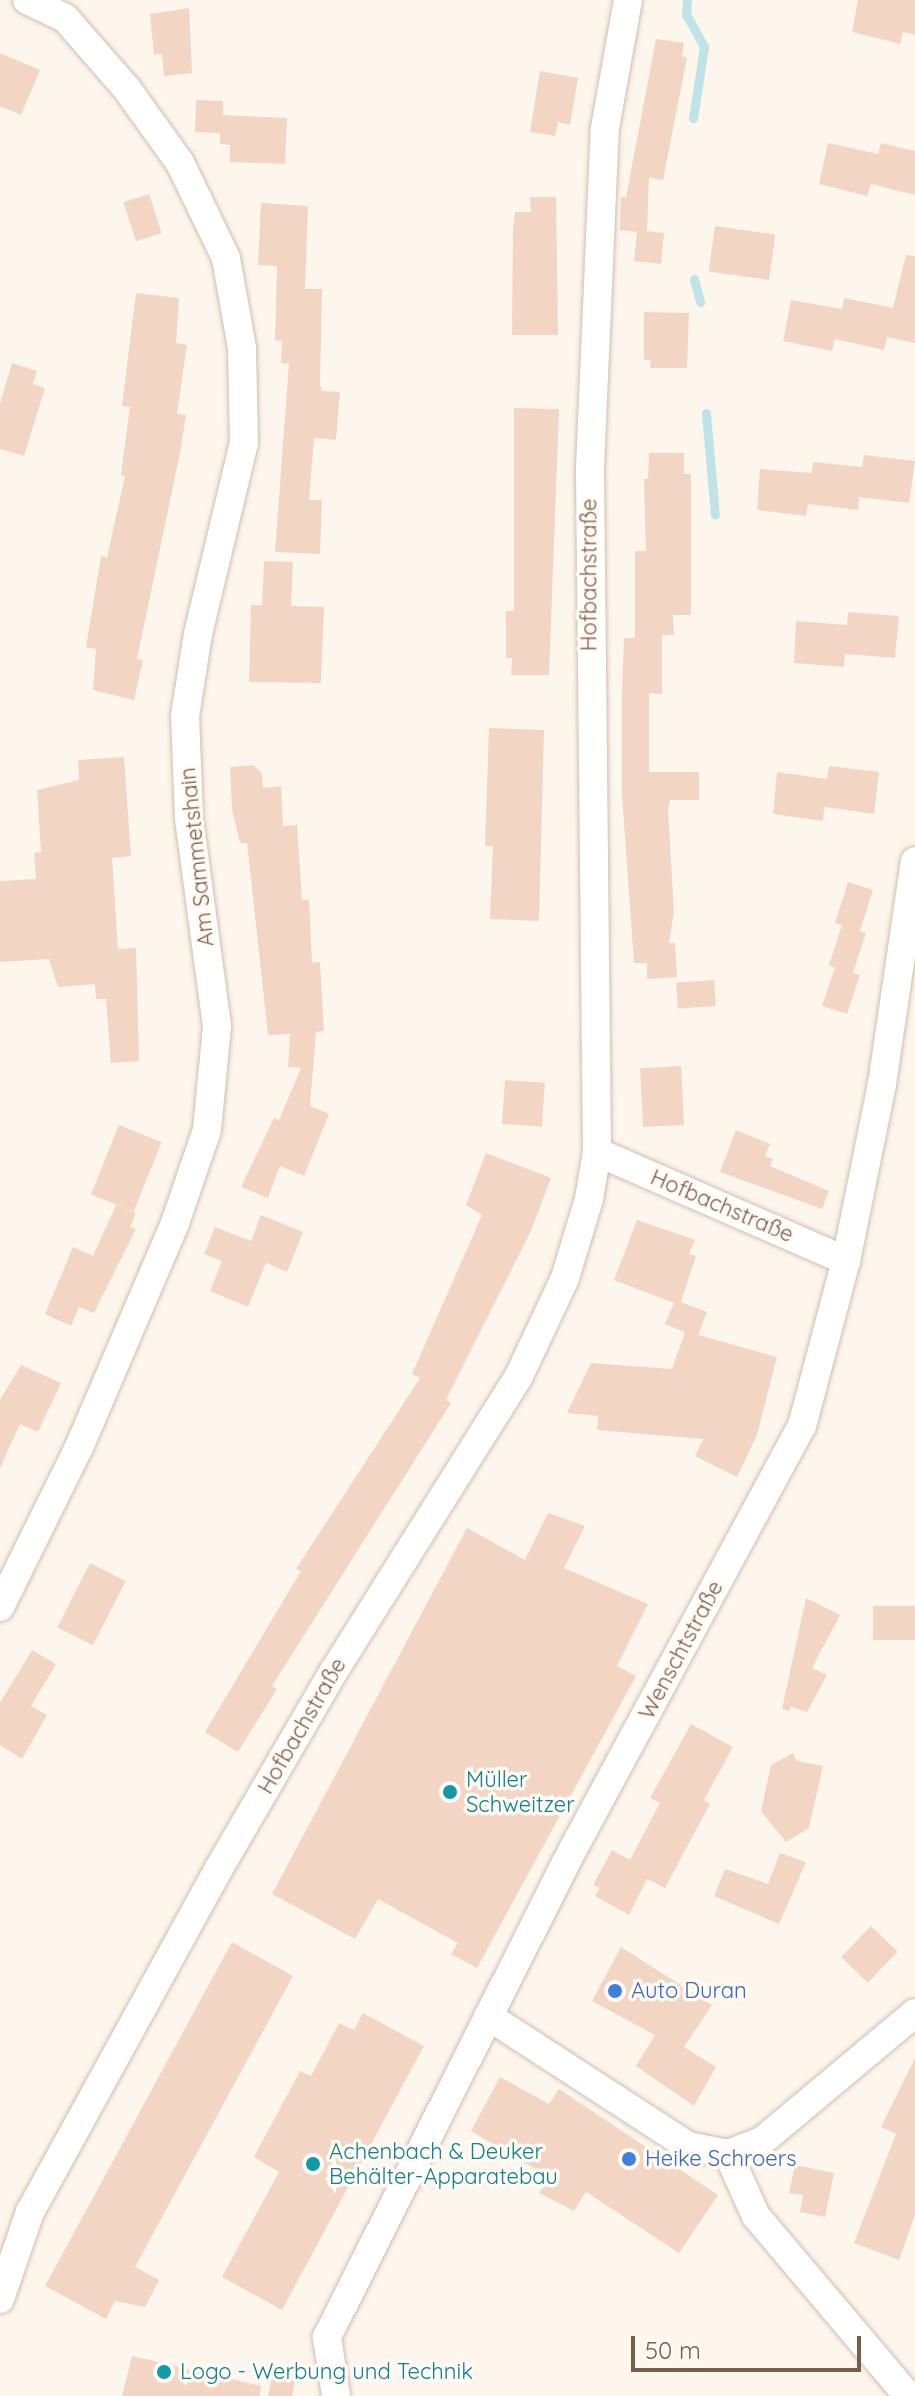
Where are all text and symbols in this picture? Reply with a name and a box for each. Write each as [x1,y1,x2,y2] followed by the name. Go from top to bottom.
[576,499,602,651] street label: Hofbachstraße
[174,766,220,948] street label: Am Sammetshain
[647,1164,797,1248] street label: Hofbachstraße
[633,1576,729,1724] street label: Wenschtstraße
[252,1653,352,1799] street label: Hofbachstraße
[466,1766,575,1818] place label: Müller Schweitzer
[441,1783,459,1801] marker: Müller Schweitzer
[631,1978,747,2004] place label: Auto Duran
[606,1982,624,2000] marker: Auto Duran
[329,2138,558,2190] place label: Achenbach & Deuker Behälter-Apparatebau
[645,2146,796,2172] place label: Heike Schroers
[620,2150,638,2168] marker: Heike Schroers
[304,2155,322,2173] marker: Achenbach & Deuker Behälter-Apparatebau
[635,2320,865,2370] scale bar
[645,2335,701,2365] text: 50 m
[180,2359,473,2385] place label: Logo - Werbung und Technik
[155,2363,173,2381] marker: Logo - Werbung und Technik

